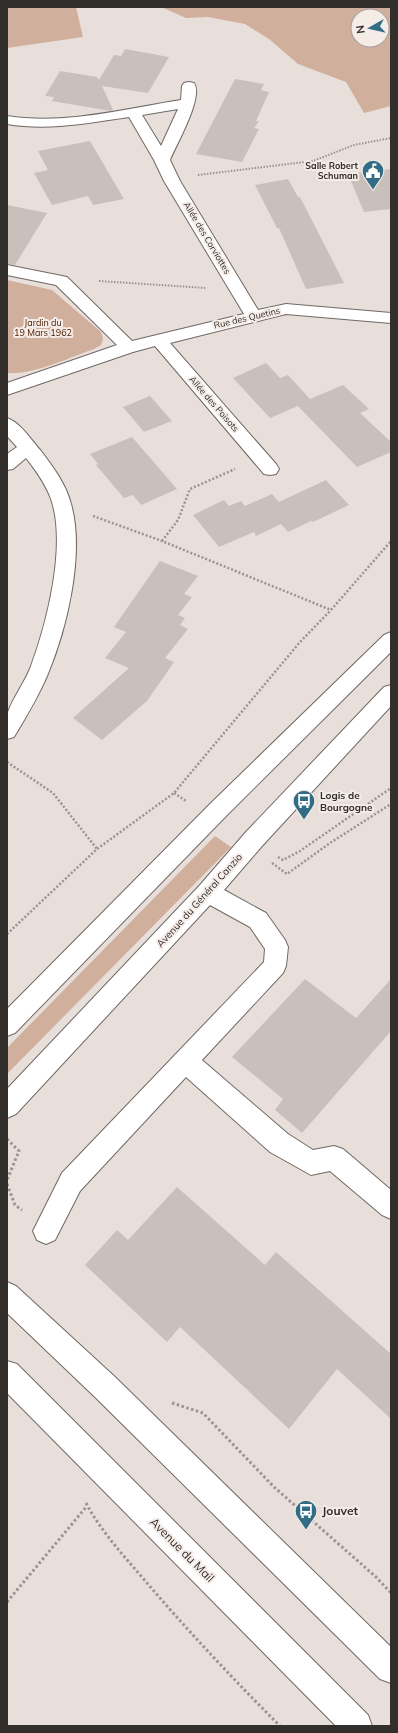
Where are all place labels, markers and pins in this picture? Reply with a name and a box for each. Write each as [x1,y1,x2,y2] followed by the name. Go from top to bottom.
[360,158,386,191] public building icon: Salle Robert Schuman
[305,160,359,181] place label: Salle Robert Schuman
[291,788,317,821] bus stop icon: Logis de Bourgogne
[320,789,373,814] place label: Logis de Bourgogne
[293,1498,319,1531] bus stop icon: Jouvet
[322,1503,359,1518] place label: Jouvet

